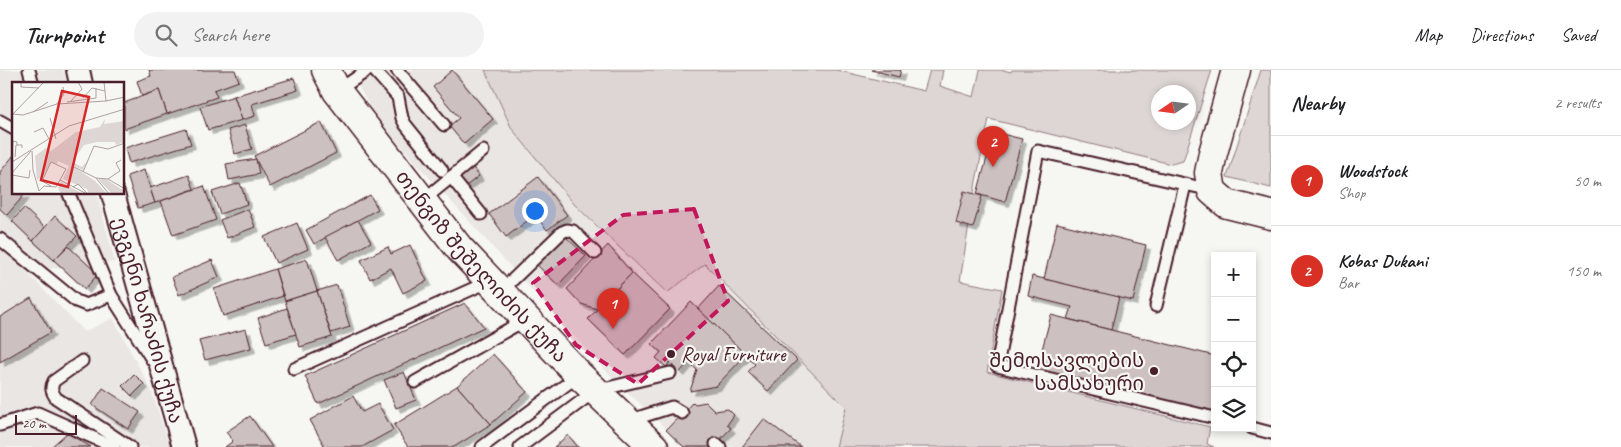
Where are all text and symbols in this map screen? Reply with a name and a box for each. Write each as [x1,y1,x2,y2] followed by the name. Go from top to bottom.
[134,12,484,57] search box
[25,20,104,50] text: Turnpoint
[152,21,180,49] icon: search
[192,23,269,47] text: Search here
[1415,24,1442,46] text: Map
[1470,24,1533,46] text: Directions
[1561,24,1596,46] text: Saved
[12,82,125,195] inset map
[1151,85,1196,130] north arrow
[1291,90,1344,116] text: Nearby
[1554,93,1601,113] text: 2 results
[977,126,1009,167] pin: 2
[1338,159,1407,183] text: Woodstock
[390,165,573,367] street label: თენგიზ შეშელიძის ქუჩა
[1303,171,1311,191] text: 1
[1574,171,1601,191] text: 50 m
[1338,183,1365,203] text: Shop
[522,198,548,224] your location
[108,214,189,426] street label: ევგენი ხარაძის ქუჩა
[1338,249,1427,273] text: Kobas Dukani
[1211,252,1256,432] map controls
[1211,252,1256,297] button: +
[1303,261,1311,281] text: 2
[1567,261,1601,281] text: 150 m
[1338,273,1359,293] text: Bar
[597,288,629,329] pin: 1
[1211,297,1256,342] button: −
[681,342,787,367] place label: Royal Furniture
[1211,342,1256,387] button: locate
[665,348,677,360] marker: Royal Furniture
[989,348,1144,396] place label: შემოსავლების სამსახური
[1148,365,1160,377] marker: შემოსავლების სამსახური
[1211,387,1256,432] button: layers
[15,412,78,435] scale bar
[22,415,46,432] text: 20 m

